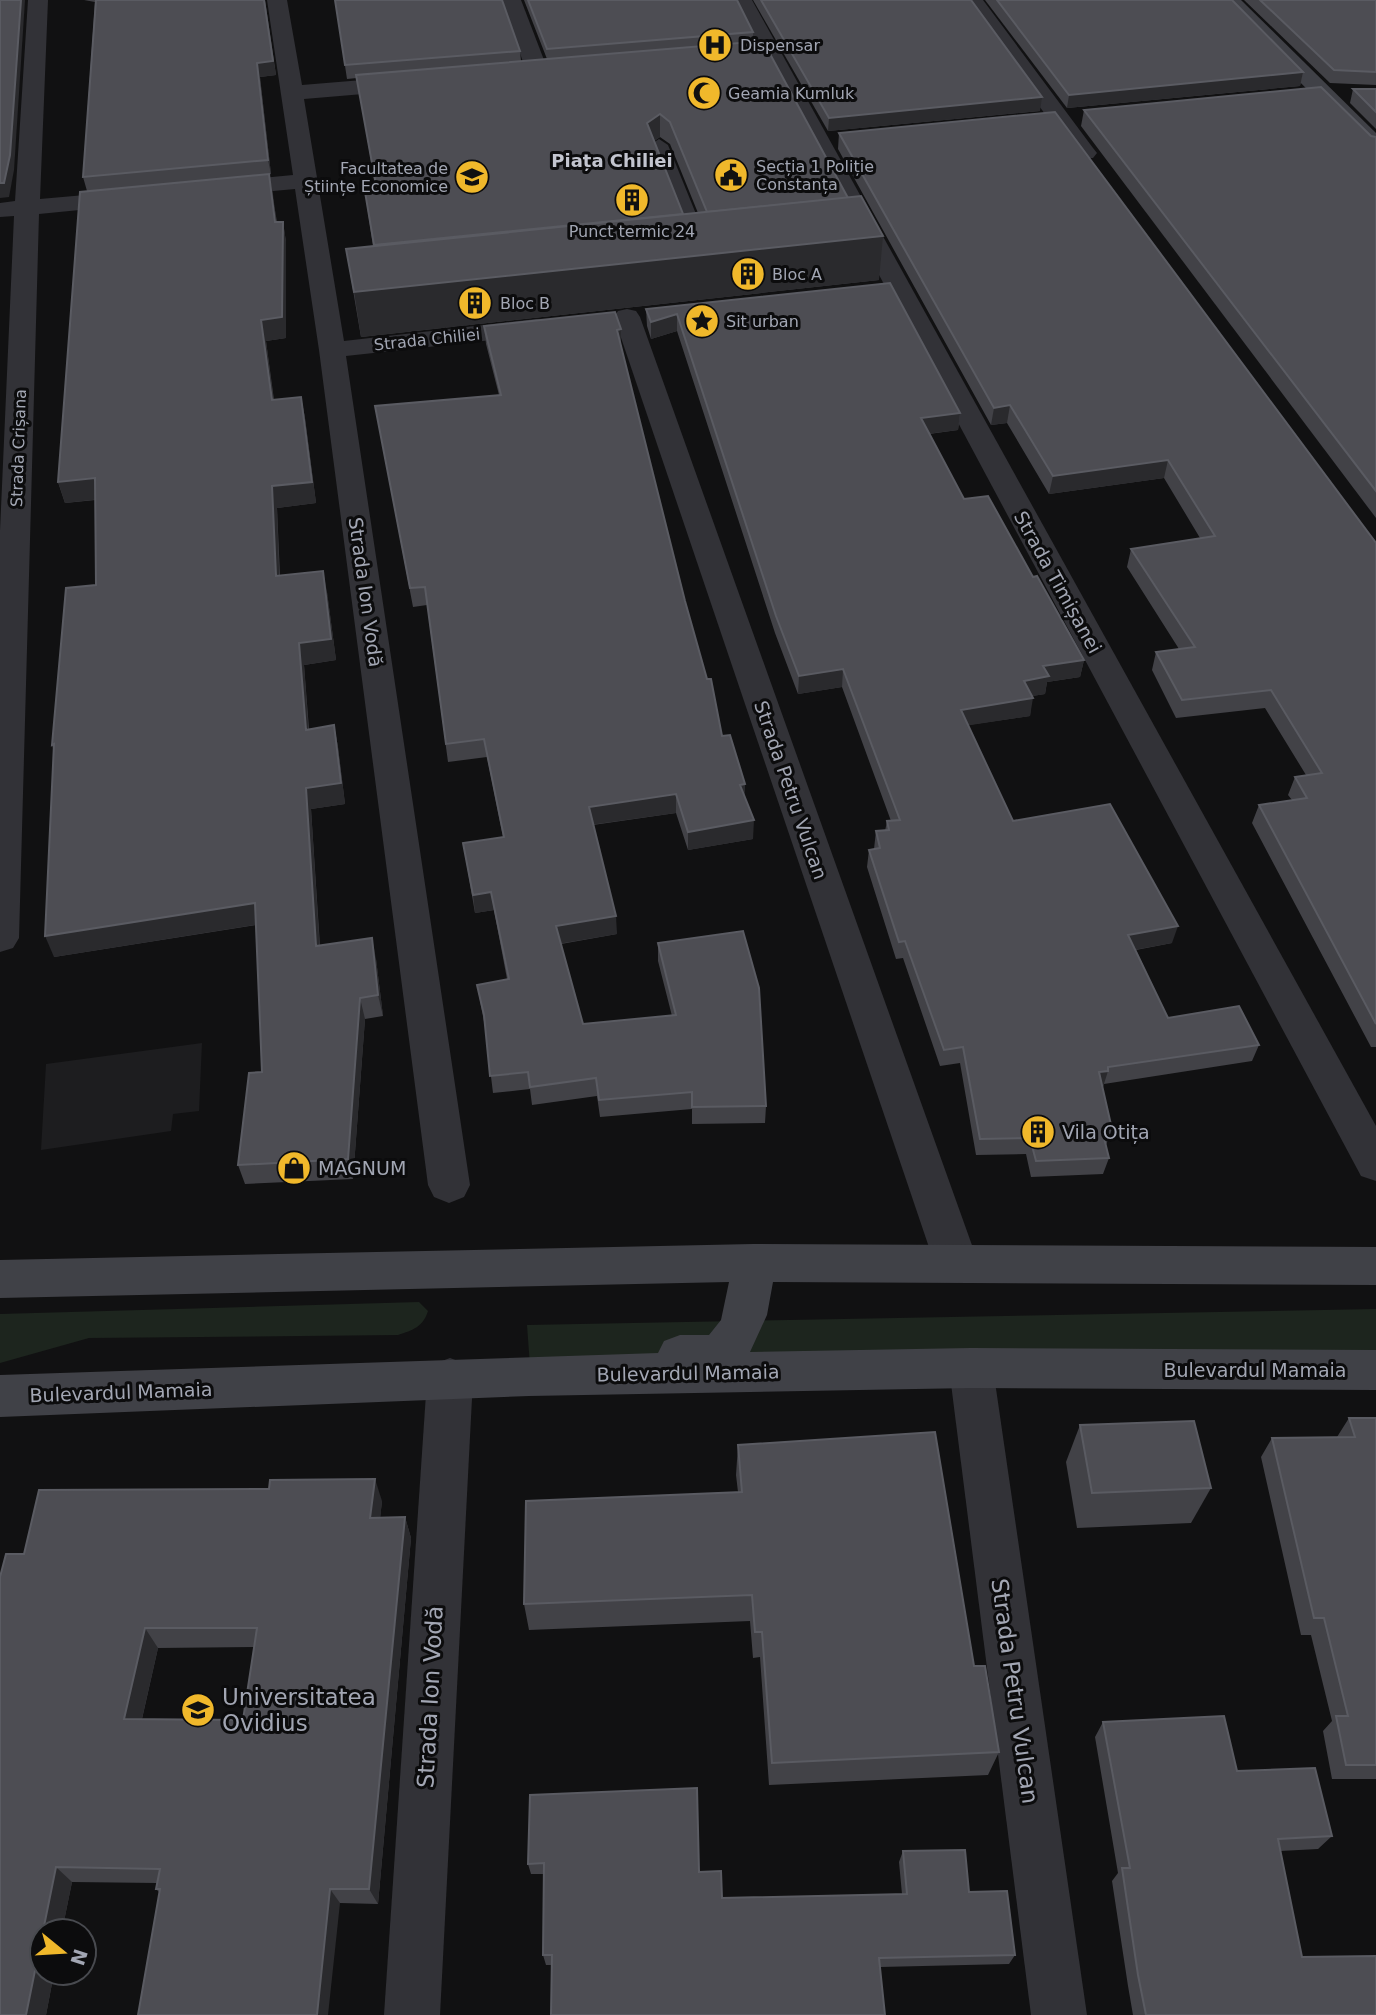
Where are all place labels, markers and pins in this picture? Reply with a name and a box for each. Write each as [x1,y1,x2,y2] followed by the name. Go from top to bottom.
[696,26,734,64] hospital icon: Dispensar
[740,36,820,55] place label: Dispensar
[685,74,723,112] mosque icon: Geamia Kumluk
[728,84,855,103] place label: Geamia Kumluk
[712,156,750,194] public building icon: Secția 1 Poliție Constanța
[756,157,874,194] place label: Secția 1 Poliție Constanța
[453,158,491,196] school or university icon: Facultatea de Științe Economice
[304,159,448,196] place label: Facultatea de Științe Economice
[613,181,651,219] building icon: Punct termic 24
[569,222,695,241] place label: Punct termic 24
[729,255,767,293] building icon: Bloc A
[772,265,822,284] place label: Bloc A
[456,284,494,322] building icon: Bloc B
[500,294,550,313] place label: Bloc B
[683,302,721,340] place icon: Sit urban
[726,312,799,331] place label: Sit urban
[1019,1113,1057,1151] building icon: Vila Otița
[1062,1121,1150,1144] place label: Vila Otița
[275,1149,313,1187] shop icon: MAGNUM
[318,1157,406,1179] place label: MAGNUM
[222,1684,376,1736] place label: Universitatea Ovidius
[179,1691,217,1729] school or university icon: Universitatea Ovidius

